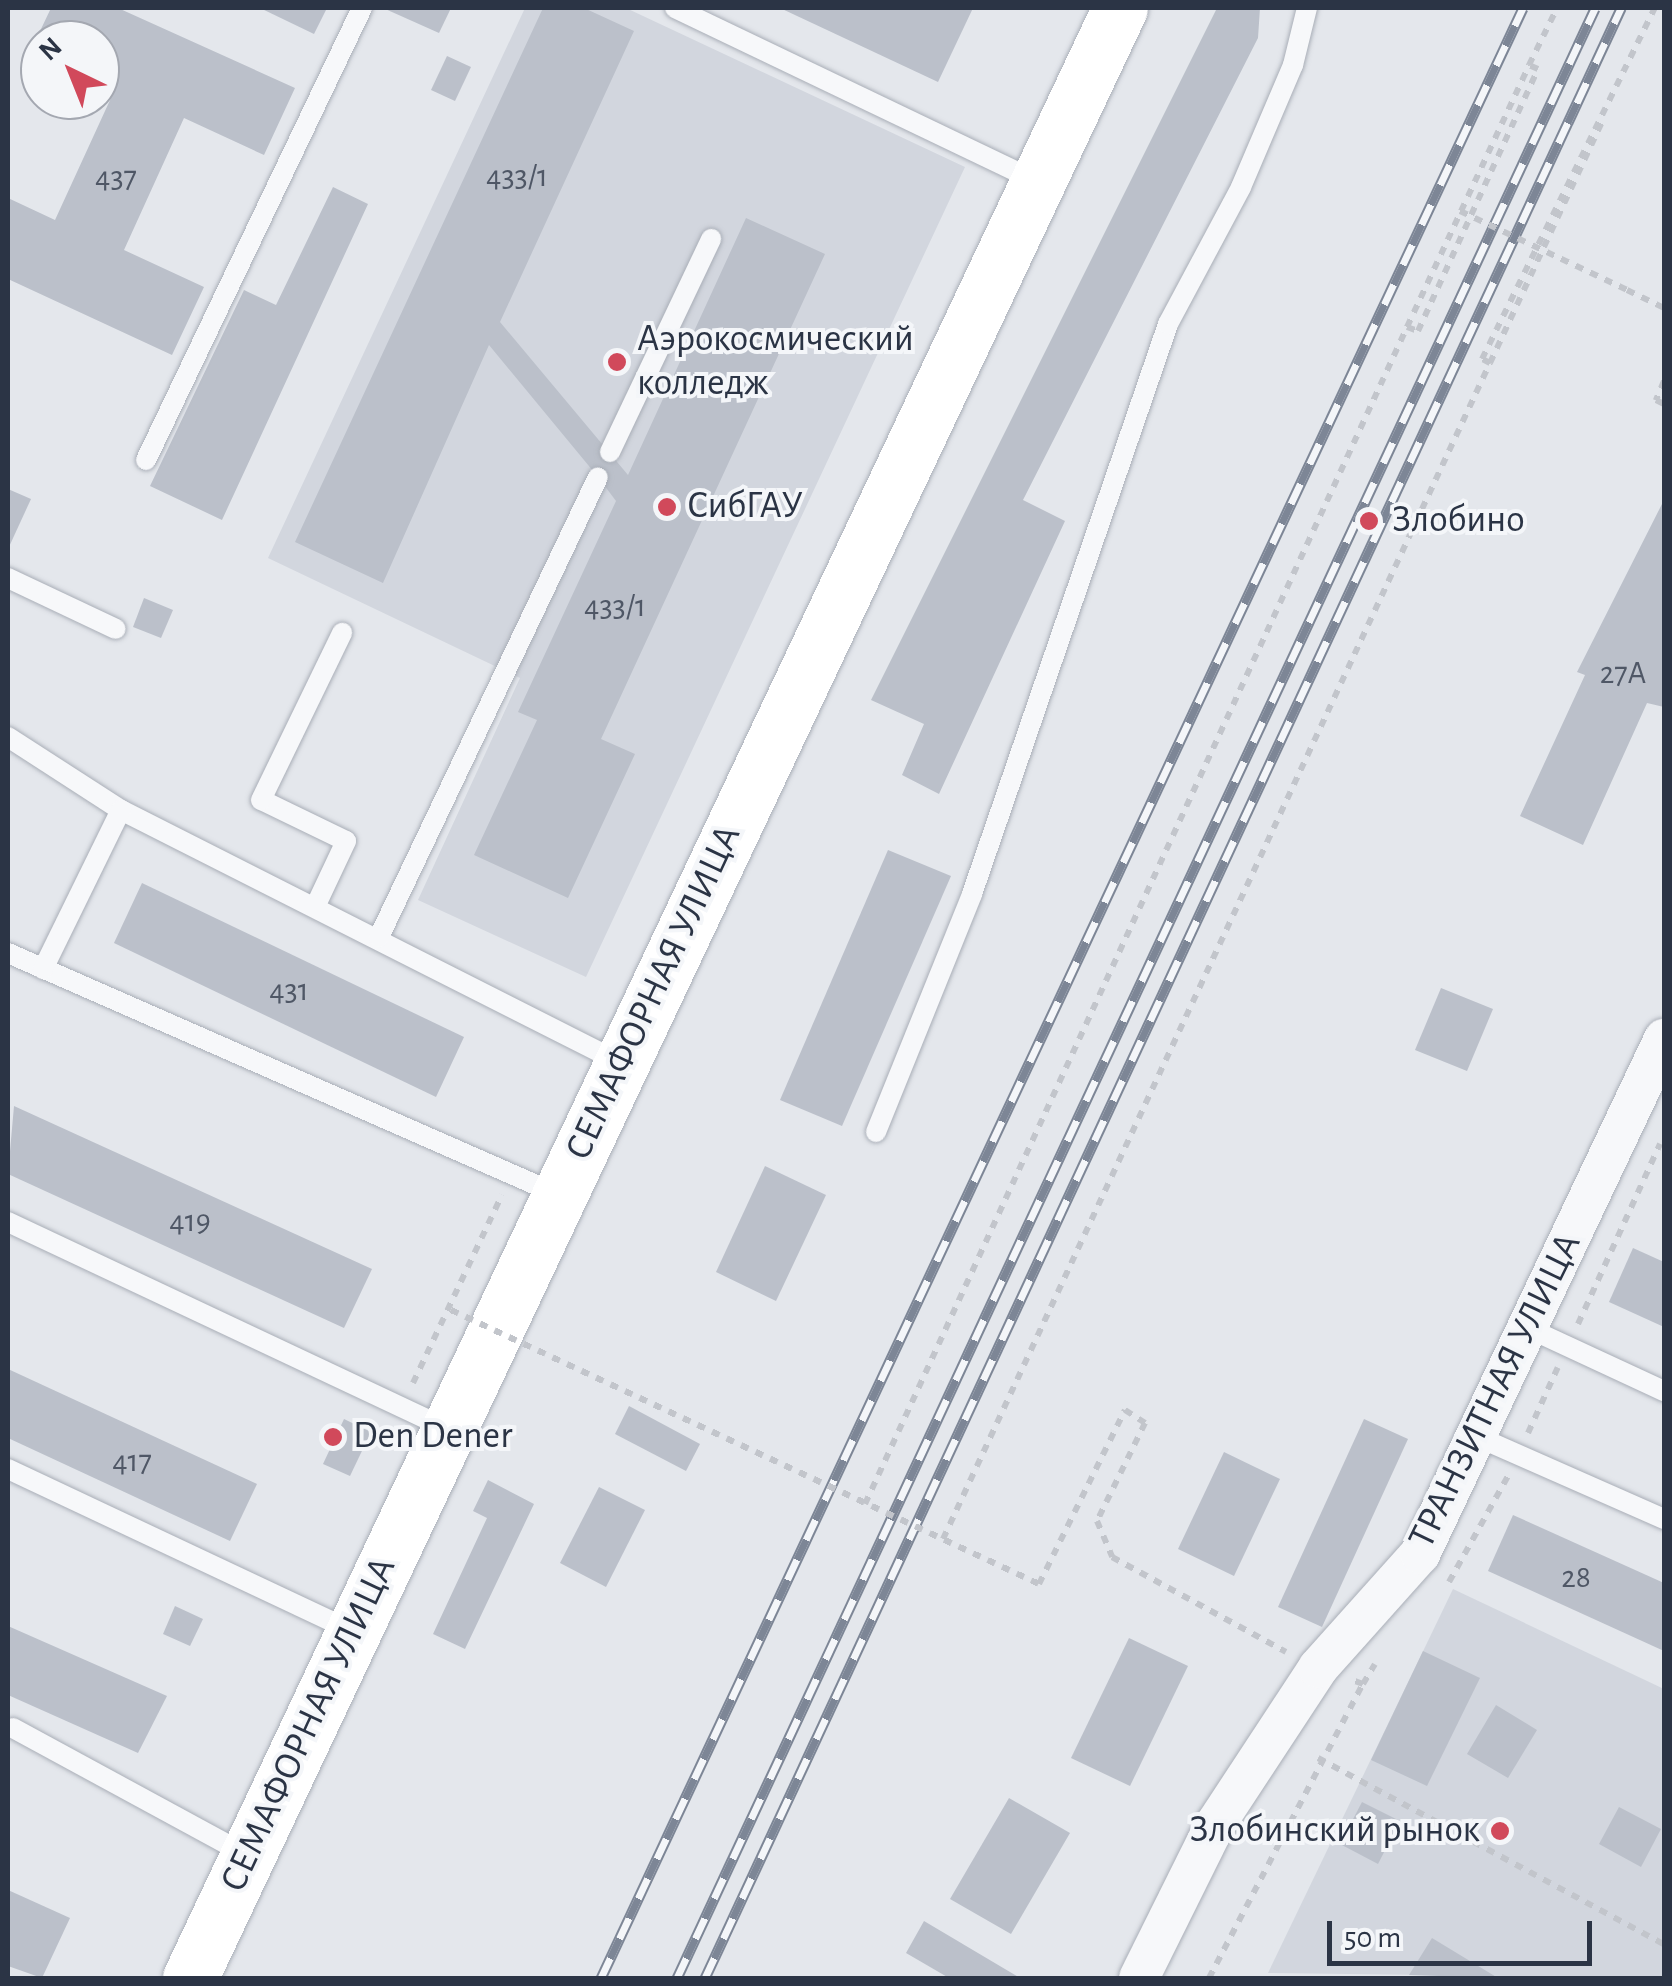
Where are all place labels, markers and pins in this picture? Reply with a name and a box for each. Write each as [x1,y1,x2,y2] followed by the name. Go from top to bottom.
[637,317,914,406] place label: Аэрокосмический колледж
[606,351,628,373] marker: Аэрокосмический колледж
[687,484,803,530] place label: СибГАУ
[656,496,678,518] marker: СибГАУ
[1392,498,1525,544] place label: Злобино
[1356,508,1382,534] marker: Злобино
[353,1414,512,1460] place label: Den Dener
[322,1426,344,1448] marker: Den Dener
[1189,1808,1480,1854] place label: Злобинский рынок
[1489,1820,1511,1842] marker: Злобинский рынок

